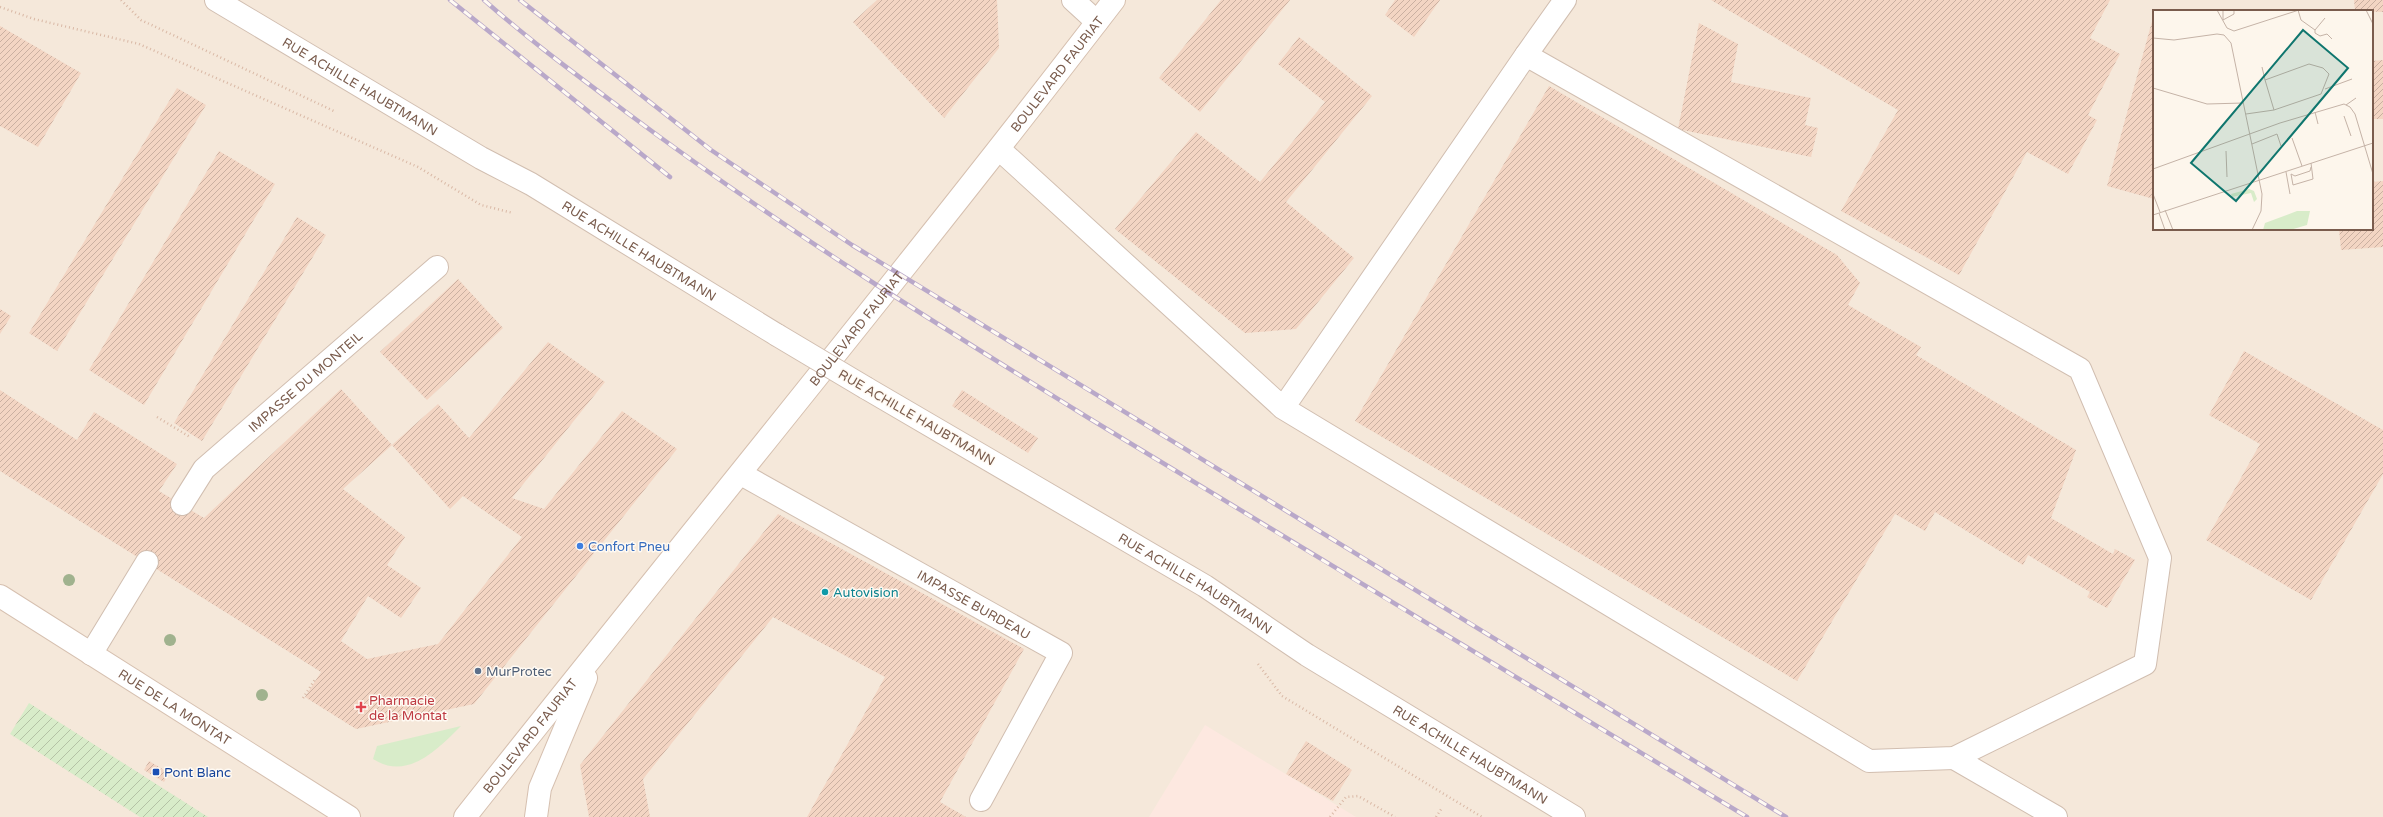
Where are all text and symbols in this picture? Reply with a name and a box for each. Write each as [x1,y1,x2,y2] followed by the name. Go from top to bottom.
[2153,10,2373,230] inset map
[1008,13,1108,136] street label: BOULEVARD FAURIAT
[279,34,440,139] street label: RUE ACHILLE HAUBTMANN
[559,198,719,305] street label: RUE ACHILLE HAUBTMANN
[806,268,908,389] street label: BOULEVARD FAURIAT
[245,328,366,436] street label: IMPASSE DU MONTEIL
[835,366,998,469] street label: RUE ACHILLE HAUBTMANN
[1115,530,1275,638] street label: RUE ACHILLE HAUBTMANN
[588,539,670,555] place label: Confort Pneu
[575,541,585,551] marker: Confort Pneu
[914,567,1033,643] street label: IMPASSE BURDEAU
[833,585,899,601] place label: Autovision
[820,587,830,597] marker: Autovision
[486,664,552,680] place label: MurProtec
[115,666,234,749] street label: RUE DE LA MONTAT
[473,666,483,676] marker: MurProtec
[480,676,581,797] street label: BOULEVARD FAURIAT
[369,693,447,724] place label: Pharmacie de la Montat
[356,702,366,712] marker: Pharmacie de la Montat
[1390,702,1550,808] street label: RUE ACHILLE HAUBTMANN
[164,765,231,781] place label: Pont Blanc
[151,767,161,777] marker: Pont Blanc

